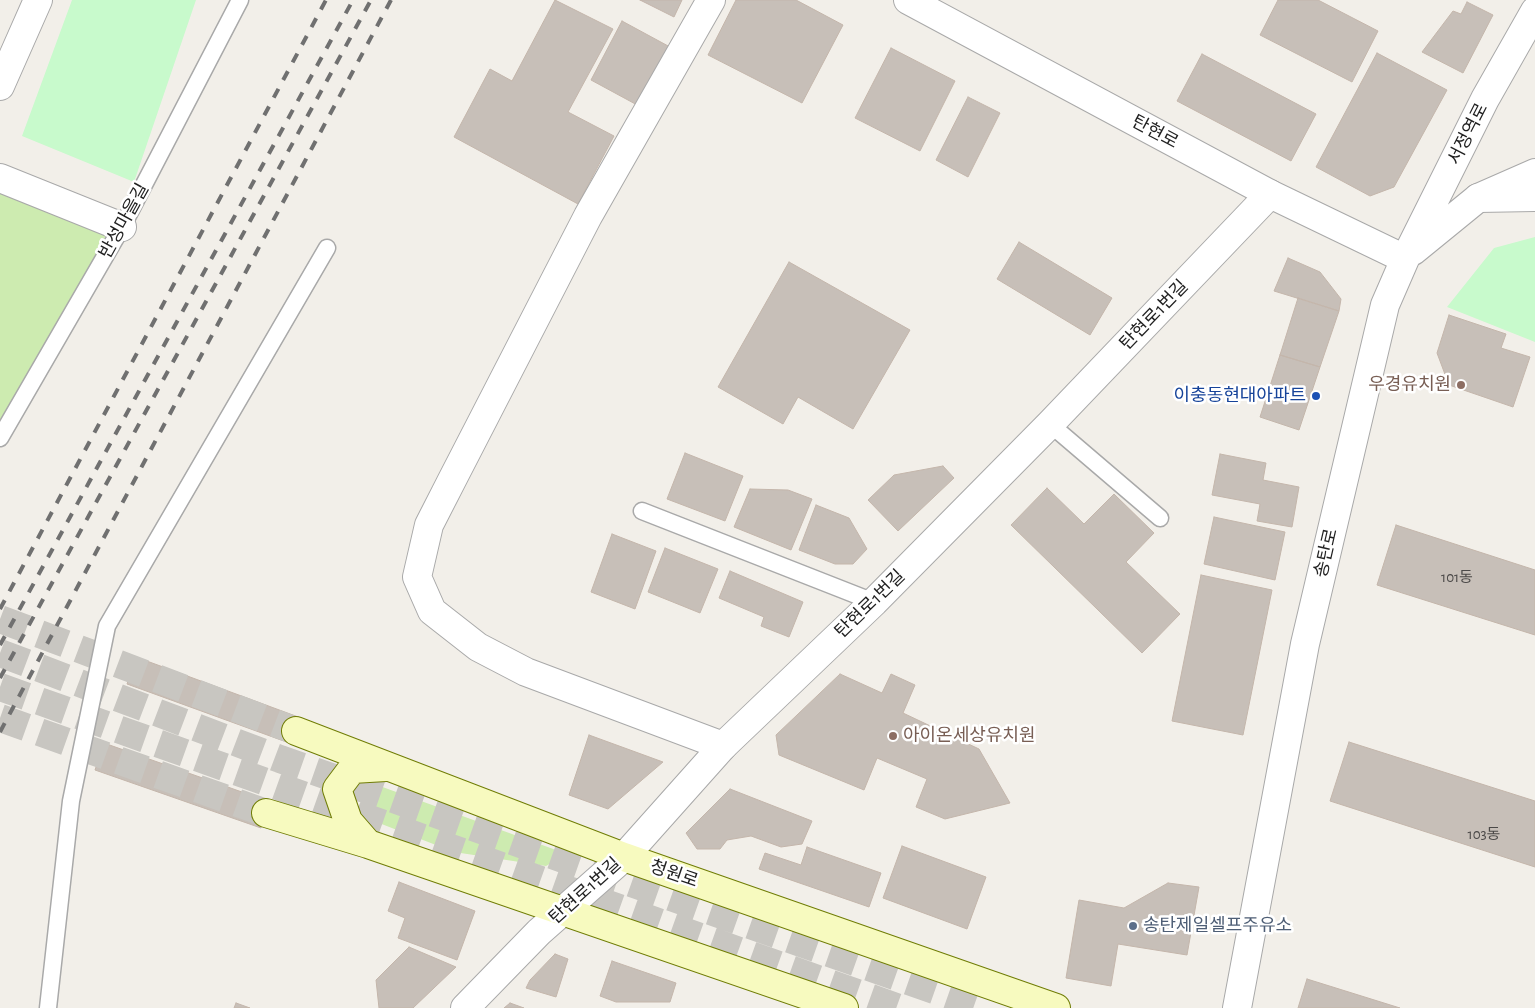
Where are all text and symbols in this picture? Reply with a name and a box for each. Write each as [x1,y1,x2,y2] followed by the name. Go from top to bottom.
[1443,100,1493,168] street label: 서정역로
[1128,111,1182,153] street label: 탄현로
[94,180,154,262] street label: 반성마을길
[1115,275,1193,355] street label: 탄현로1번길
[1368,374,1451,396] place label: 우경유치원
[1455,379,1467,391] marker: 우경유치원
[1174,385,1306,407] place label: 이충동현대아파트
[1310,390,1322,402] marker: 이충동현대아파트
[1310,526,1342,580] street label: 송탄로
[830,565,910,643] street label: 탄현로1번길
[1441,568,1473,586] house number: 101동
[903,725,1035,747] place label: 아이온세상유치원
[887,730,899,742] marker: 아이온세상유치원
[1467,825,1501,843] house number: 103동
[545,853,625,929] street label: 탄현로1번길
[647,856,701,892] street label: 청원로
[1143,915,1292,937] place label: 송탄제일셀프주유소
[1127,920,1139,932] marker: 송탄제일셀프주유소

